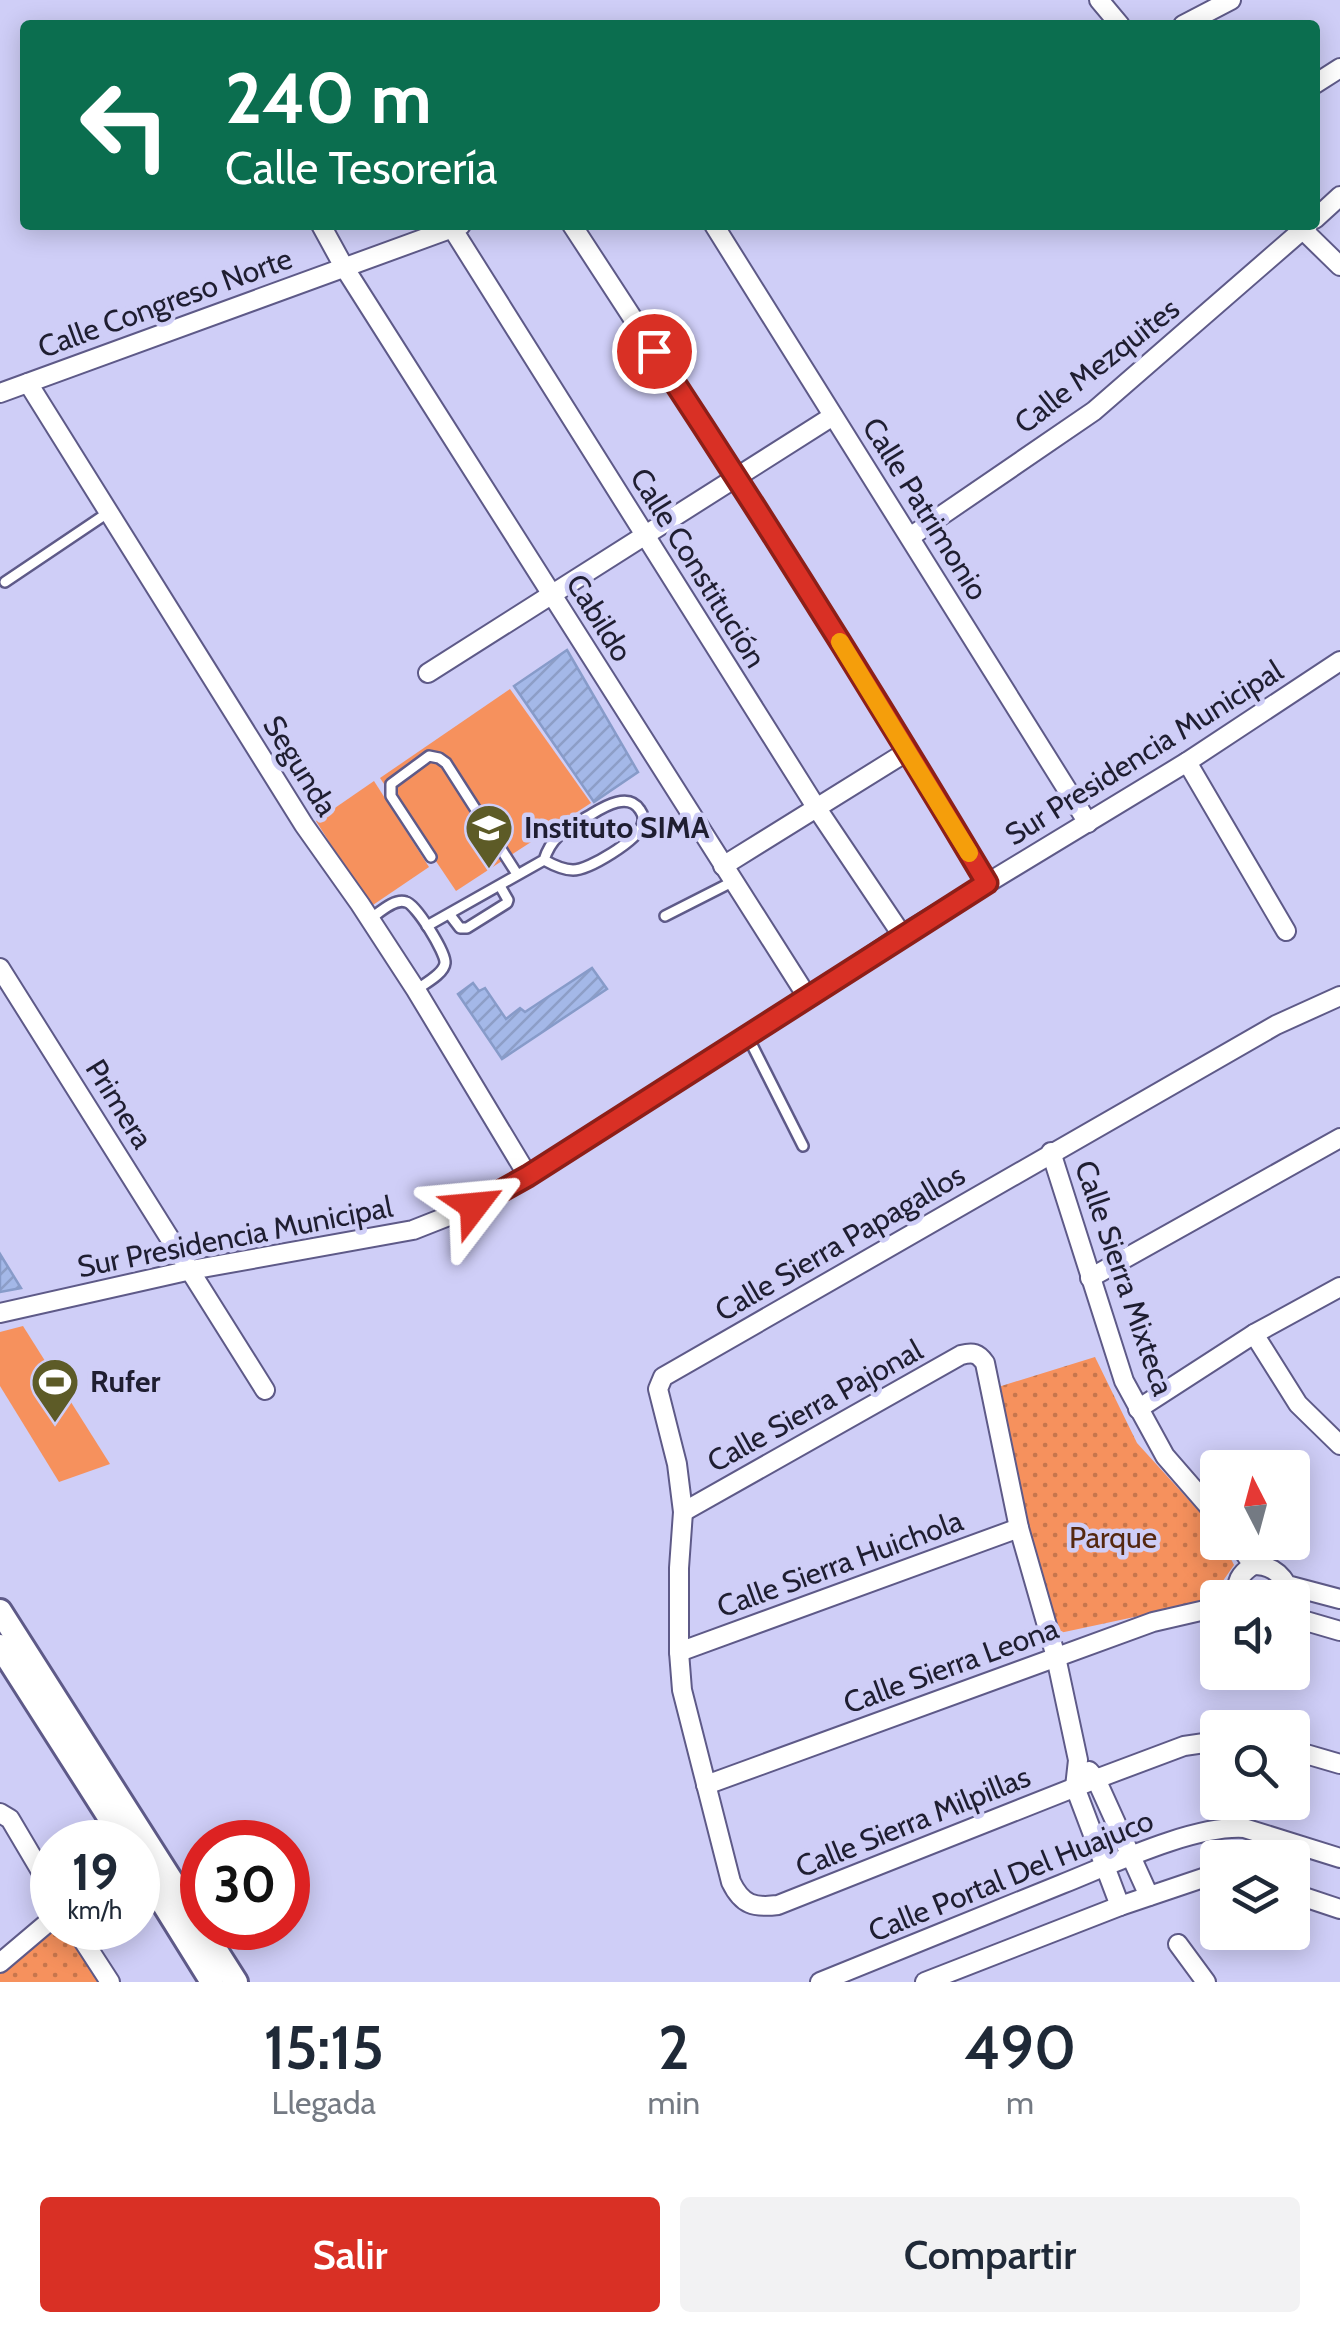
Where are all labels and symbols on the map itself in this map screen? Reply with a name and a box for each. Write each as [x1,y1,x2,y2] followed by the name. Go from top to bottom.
[33,239,297,366] street label: Calle Congreso Norte
[1007,290,1186,441] street label: Calle Mezquites
[612,309,697,394] pin
[855,411,996,607] street label: Calle Patrimonio
[622,461,775,674] street label: Calle Constitución
[558,567,641,668] street label: Cabildo
[998,652,1289,853] street label: Sur Presidencia Municipal
[255,709,346,823] street label: Segunda
[463,802,515,870] school or university icon: Instituto SIMA
[524,809,710,846] place label: Instituto SIMA
[78,1052,161,1156] street label: Primera
[422,1154,526,1258] position arrow
[708,1156,971,1329] street label: Calle Sierra Papagallos
[1067,1156,1182,1401] street label: Calle Sierra Mixteca
[74,1188,396,1285] street label: Sur Presidencia Municipal
[701,1331,929,1480] street label: Calle Sierra Pajonal
[29,1356,81,1424] sports icon: Rufer
[90,1363,160,1400] place label: Rufer
[1200,1450,1310,1560] north arrow
[712,1502,968,1625] street label: Calle Sierra Huichola
[1069,1519,1157,1556] park label: Parque
[838,1609,1064,1722] street label: Calle Sierra Leona
[790,1758,1035,1885] street label: Calle Sierra Milpillas
[863,1801,1159,1950] street label: Calle Portal Del Huajuco
[180,1820,310,1950] speed limit sign: 30

